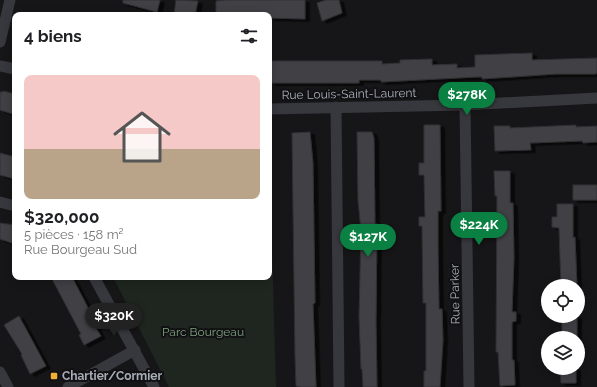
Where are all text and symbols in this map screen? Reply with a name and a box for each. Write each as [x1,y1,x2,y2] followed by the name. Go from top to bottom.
[238,25,260,47] icon: filters
[24,26,82,46] text: 4 biens
[439,82,495,116] pin: $278K
[282,86,416,102] street label: Rue Louis-Saint-Laurent
[447,87,487,102] text: $278K
[106,101,178,173] icon: home
[24,207,99,227] text: $320,000
[451,212,507,246] pin: $224K
[459,217,499,232] text: $224K
[340,224,396,258] pin: $127K
[24,227,124,242] text: 5 pièces · 158 m²
[349,229,387,244] text: $127K
[24,242,137,257] text: Rue Bourgeau Sud
[447,263,463,324] street label: Rue Parker
[541,279,585,375] map controls
[541,279,585,323] button: locate
[86,303,142,337] pin: $320K
[94,308,134,323] text: $320K
[162,325,244,339] park label: Parc Bourgeau
[541,331,585,375] button: layers
[62,369,162,383] place label: Chartier/Cormier
[49,371,59,381] marker: Chartier/Cormier

